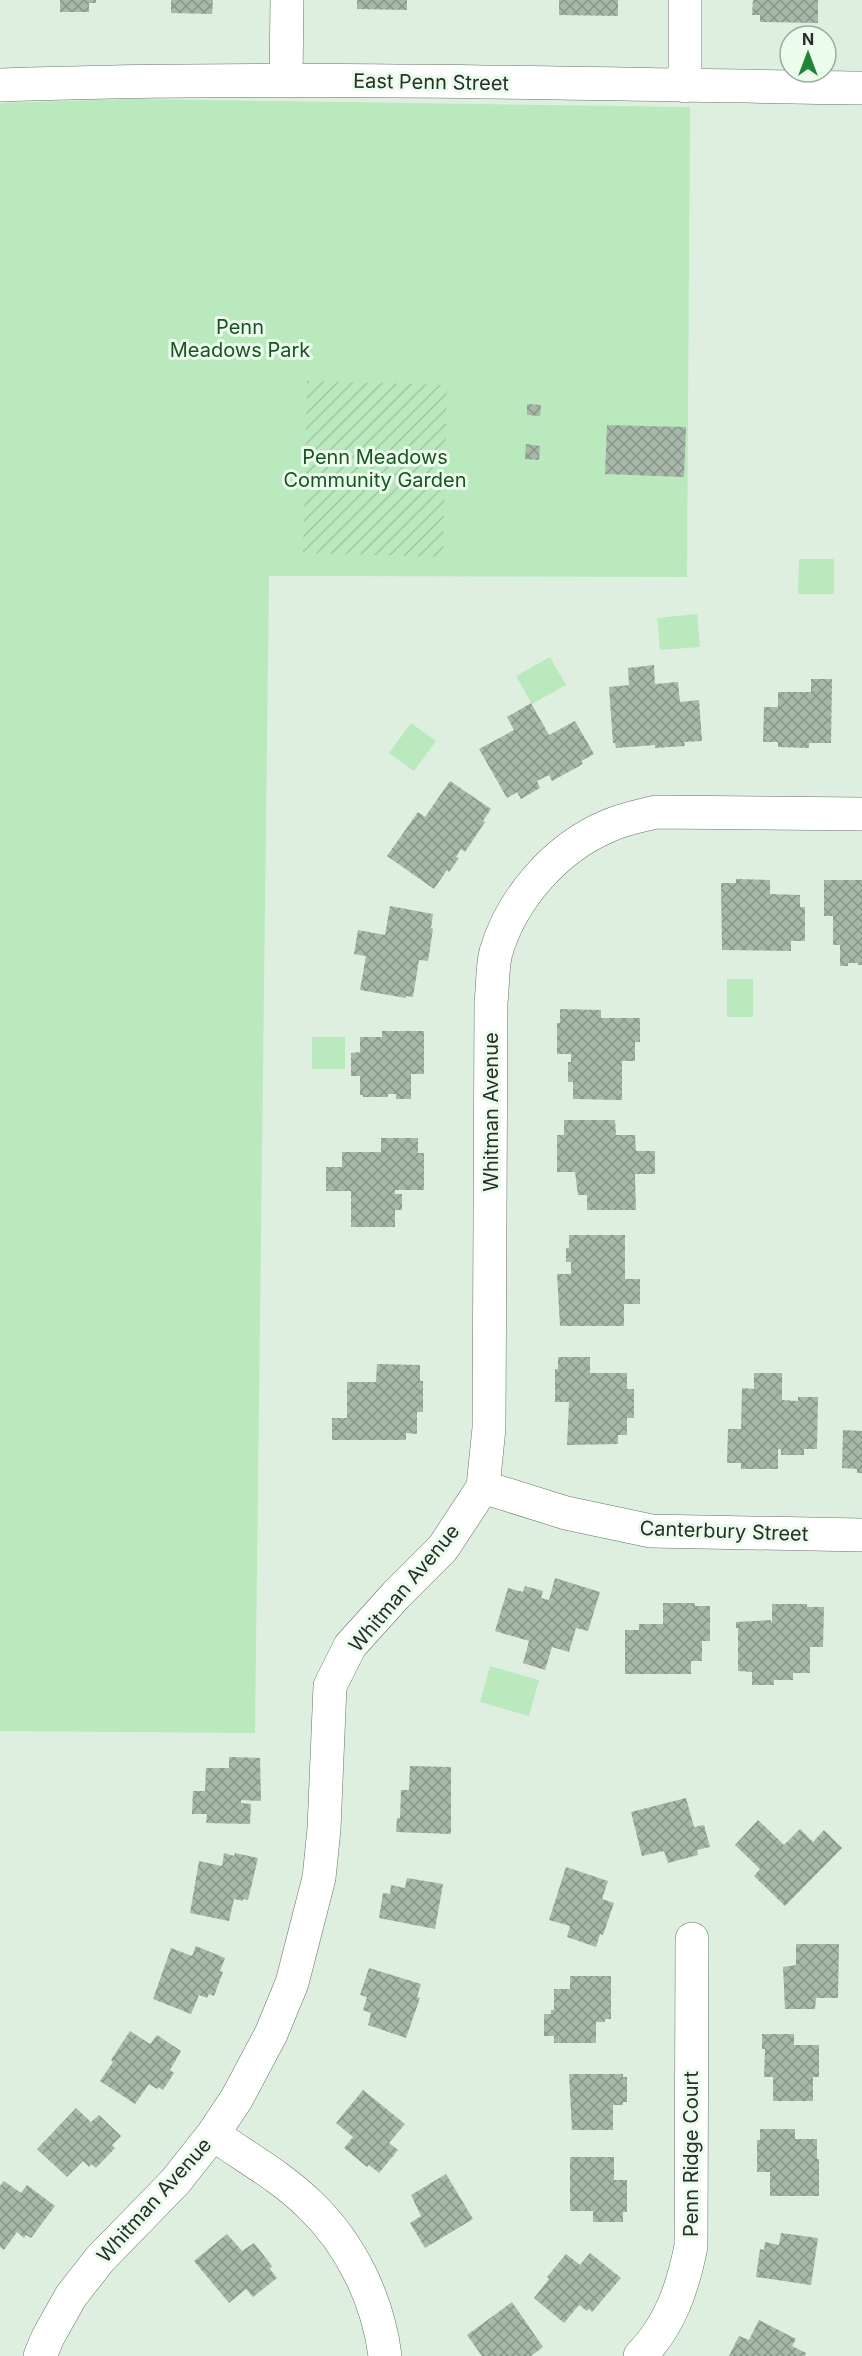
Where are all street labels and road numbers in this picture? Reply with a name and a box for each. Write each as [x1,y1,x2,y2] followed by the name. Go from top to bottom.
[353,69,510,95] street label: East Penn Street
[479,1032,503,1192] street label: Whitman Avenue
[639,1516,809,1546] street label: Canterbury Street
[344,1519,464,1657] street label: Whitman Avenue
[679,2071,703,2237] street label: Penn Ridge Court
[92,2133,216,2267] street label: Whitman Avenue

